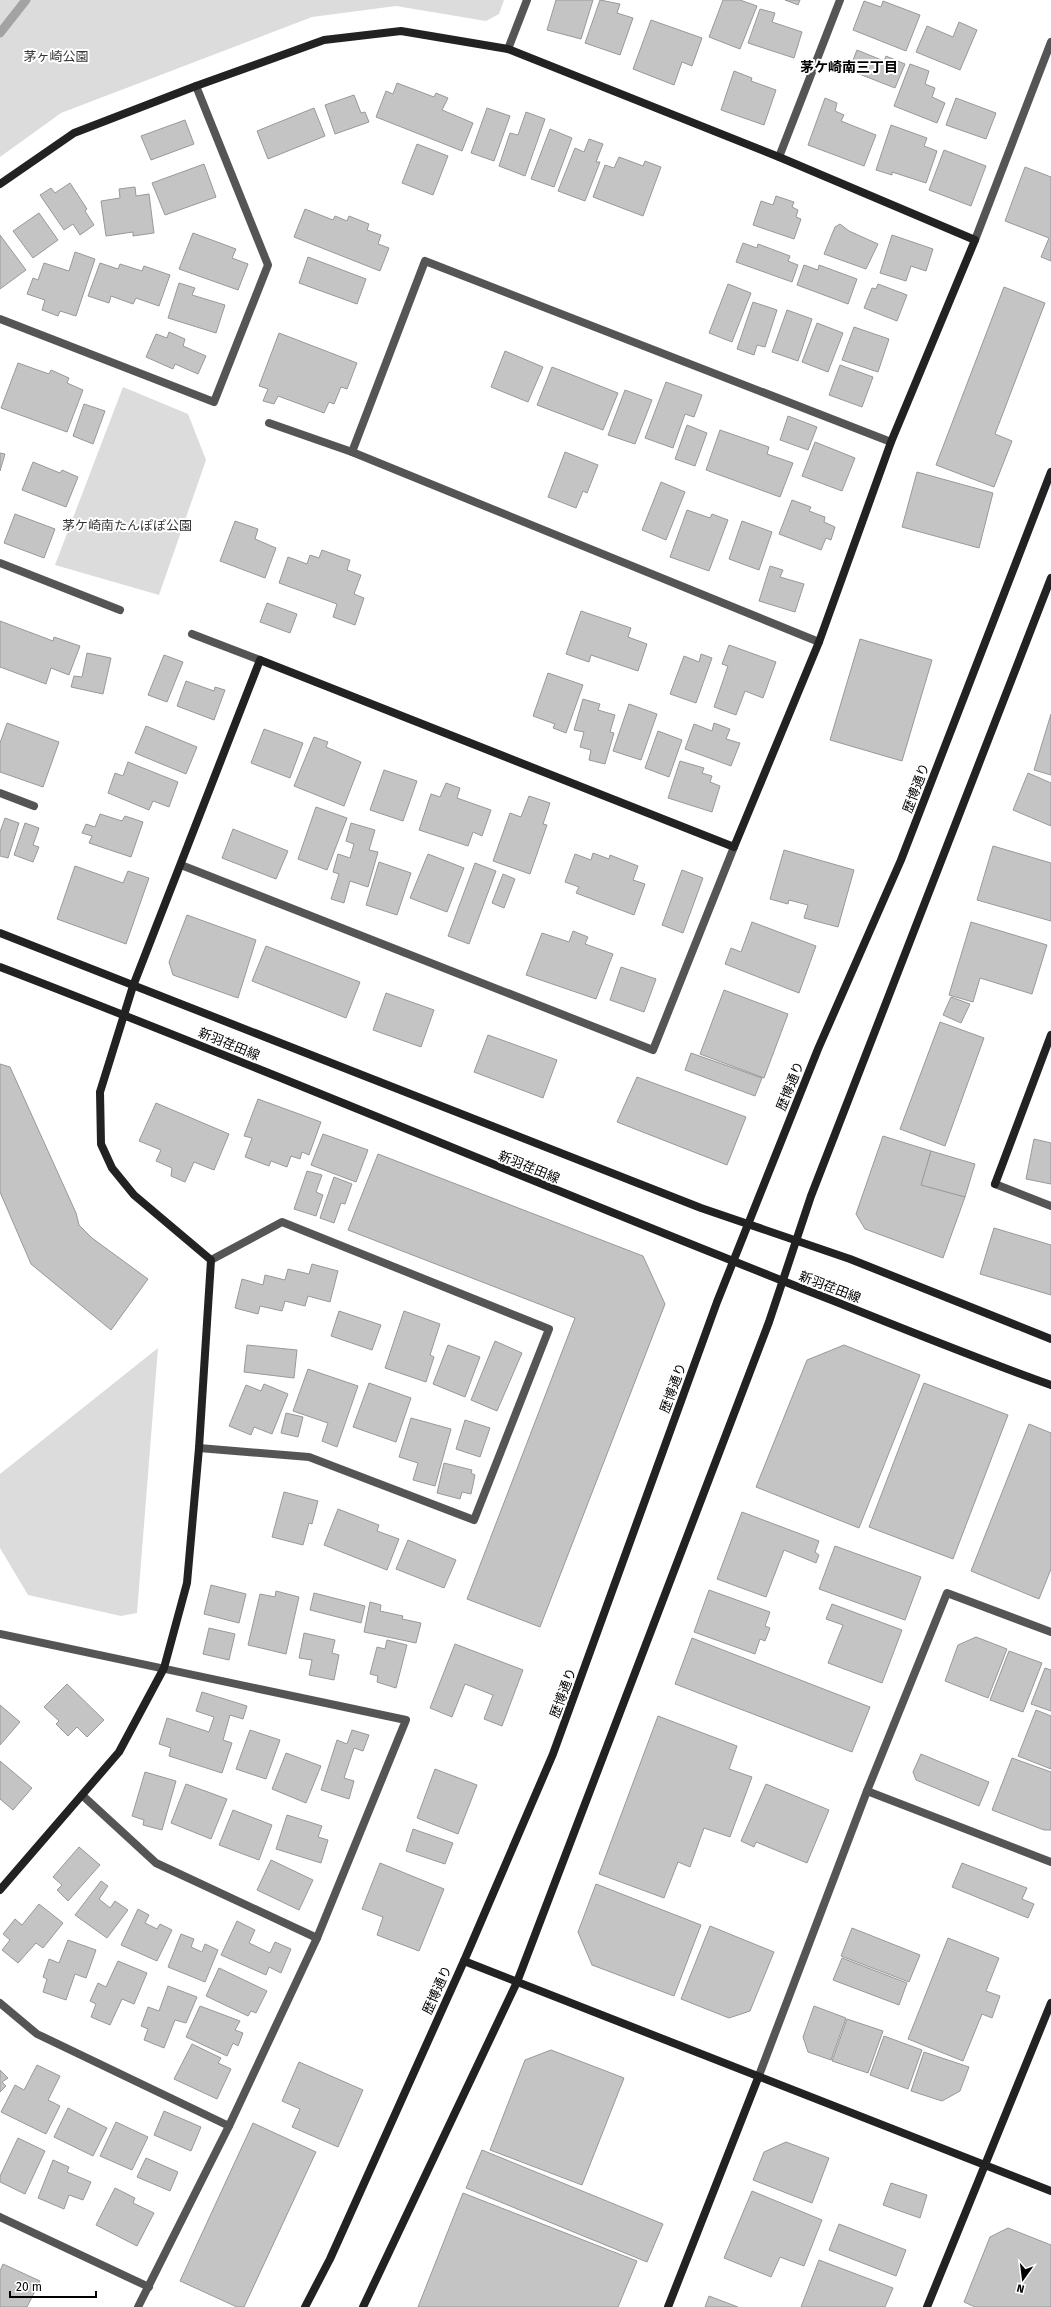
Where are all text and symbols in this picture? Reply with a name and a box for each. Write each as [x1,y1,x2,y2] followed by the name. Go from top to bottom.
[23,49,89,64] park label: 茅ヶ崎公園
[800,59,898,76] district label: 茅ケ崎南三丁目
[62,518,192,533] park label: 茅ケ崎南たんぽぽ公園
[900,761,932,815] street label: 歴博通り
[196,1025,262,1063] street label: 新羽荏田線
[773,1059,807,1113] street label: 歴博通り
[496,1148,562,1186] street label: 新羽荏田線
[797,1268,863,1306] street label: 新羽荏田線
[657,1361,689,1415] street label: 歴博通り
[547,1666,579,1720] street label: 歴博通り
[420,1963,454,2017] street label: 歴博通り
[1003,2259,1043,2299] north arrow
[10,2273,96,2299] scale bar
[16,2280,42,2294] text: 20 m
[1016,2281,1026,2295] text: N

